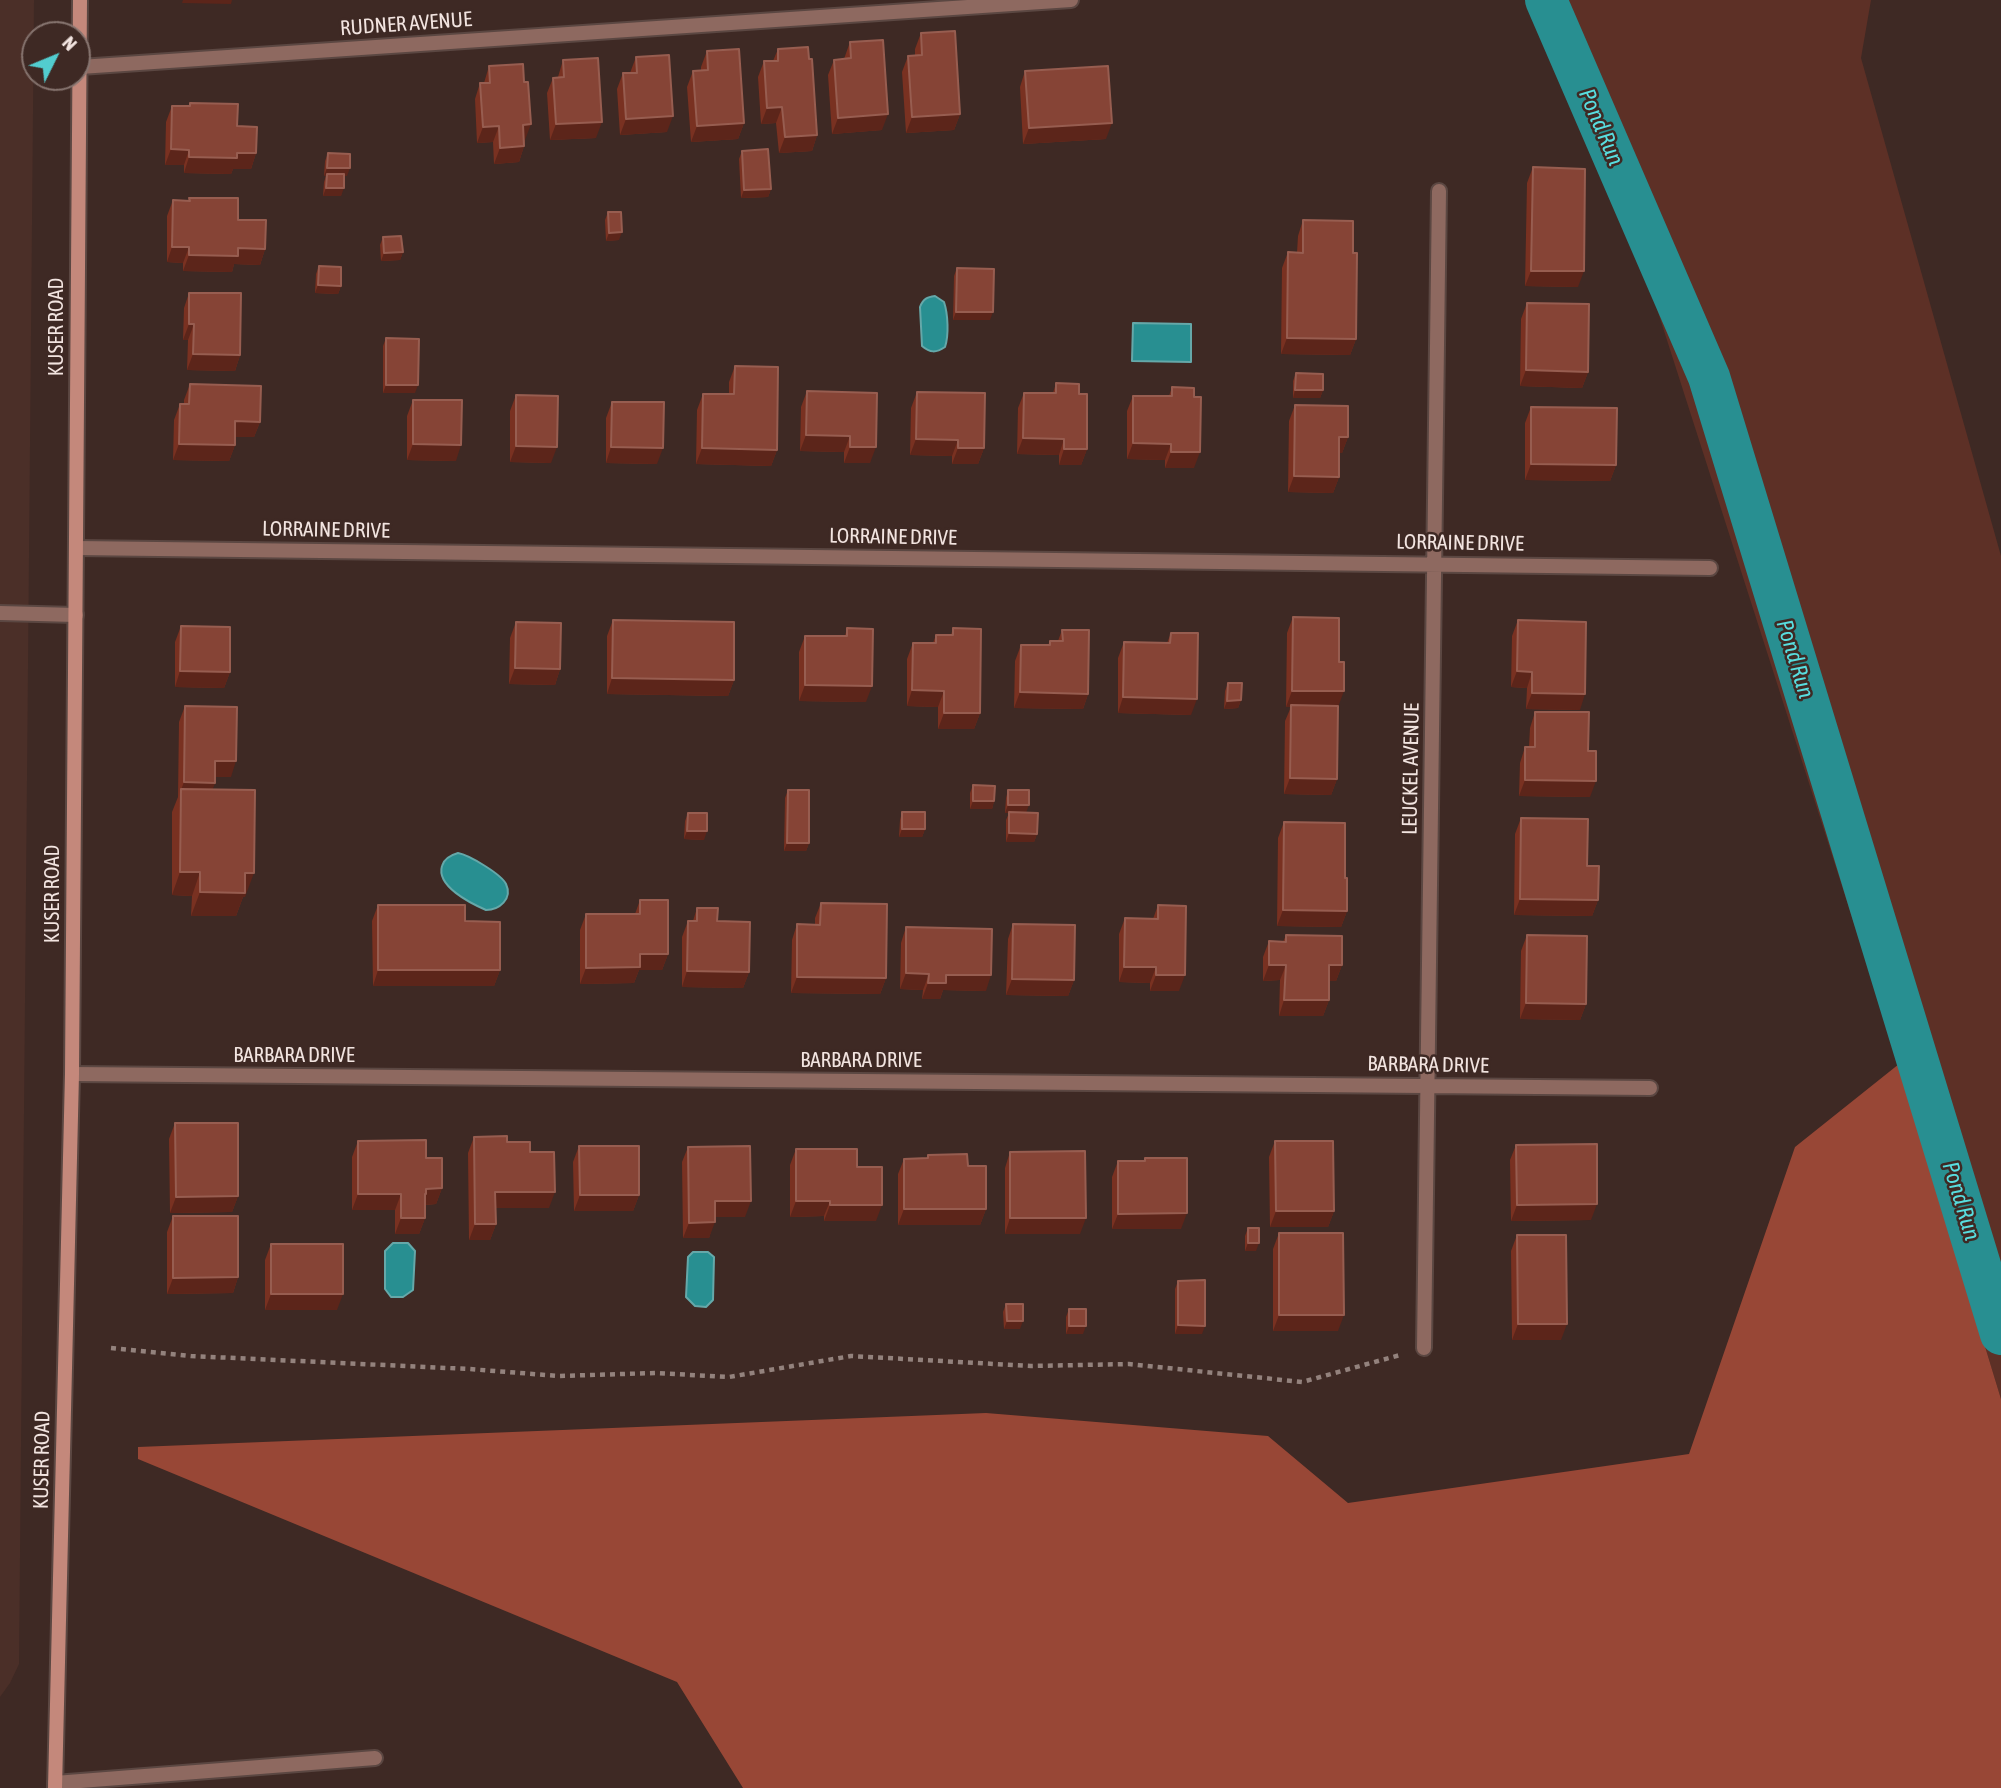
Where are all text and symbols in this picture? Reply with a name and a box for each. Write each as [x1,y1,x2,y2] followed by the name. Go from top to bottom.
[339,7,473,41] street label: RUDNER AVENUE
[21,21,91,91] north arrow
[58,31,82,55] text: N
[1573,84,1629,170] water label: Pond Run
[43,278,69,376] street label: KUSER ROAD
[262,516,390,544] street label: LORRAINE DRIVE
[829,523,957,551] street label: LORRAINE DRIVE
[1396,529,1524,557] street label: LORRAINE DRIVE
[1770,616,1820,702] water label: Pond Run
[1397,703,1425,835] street label: LEUCKEL AVENUE
[39,845,65,943] street label: KUSER ROAD
[233,1042,355,1068] street label: BARBARA DRIVE
[800,1047,922,1073] street label: BARBARA DRIVE
[1367,1051,1489,1079] street label: BARBARA DRIVE
[1936,1158,1986,1244] water label: Pond Run
[29,1411,55,1509] street label: KUSER ROAD

